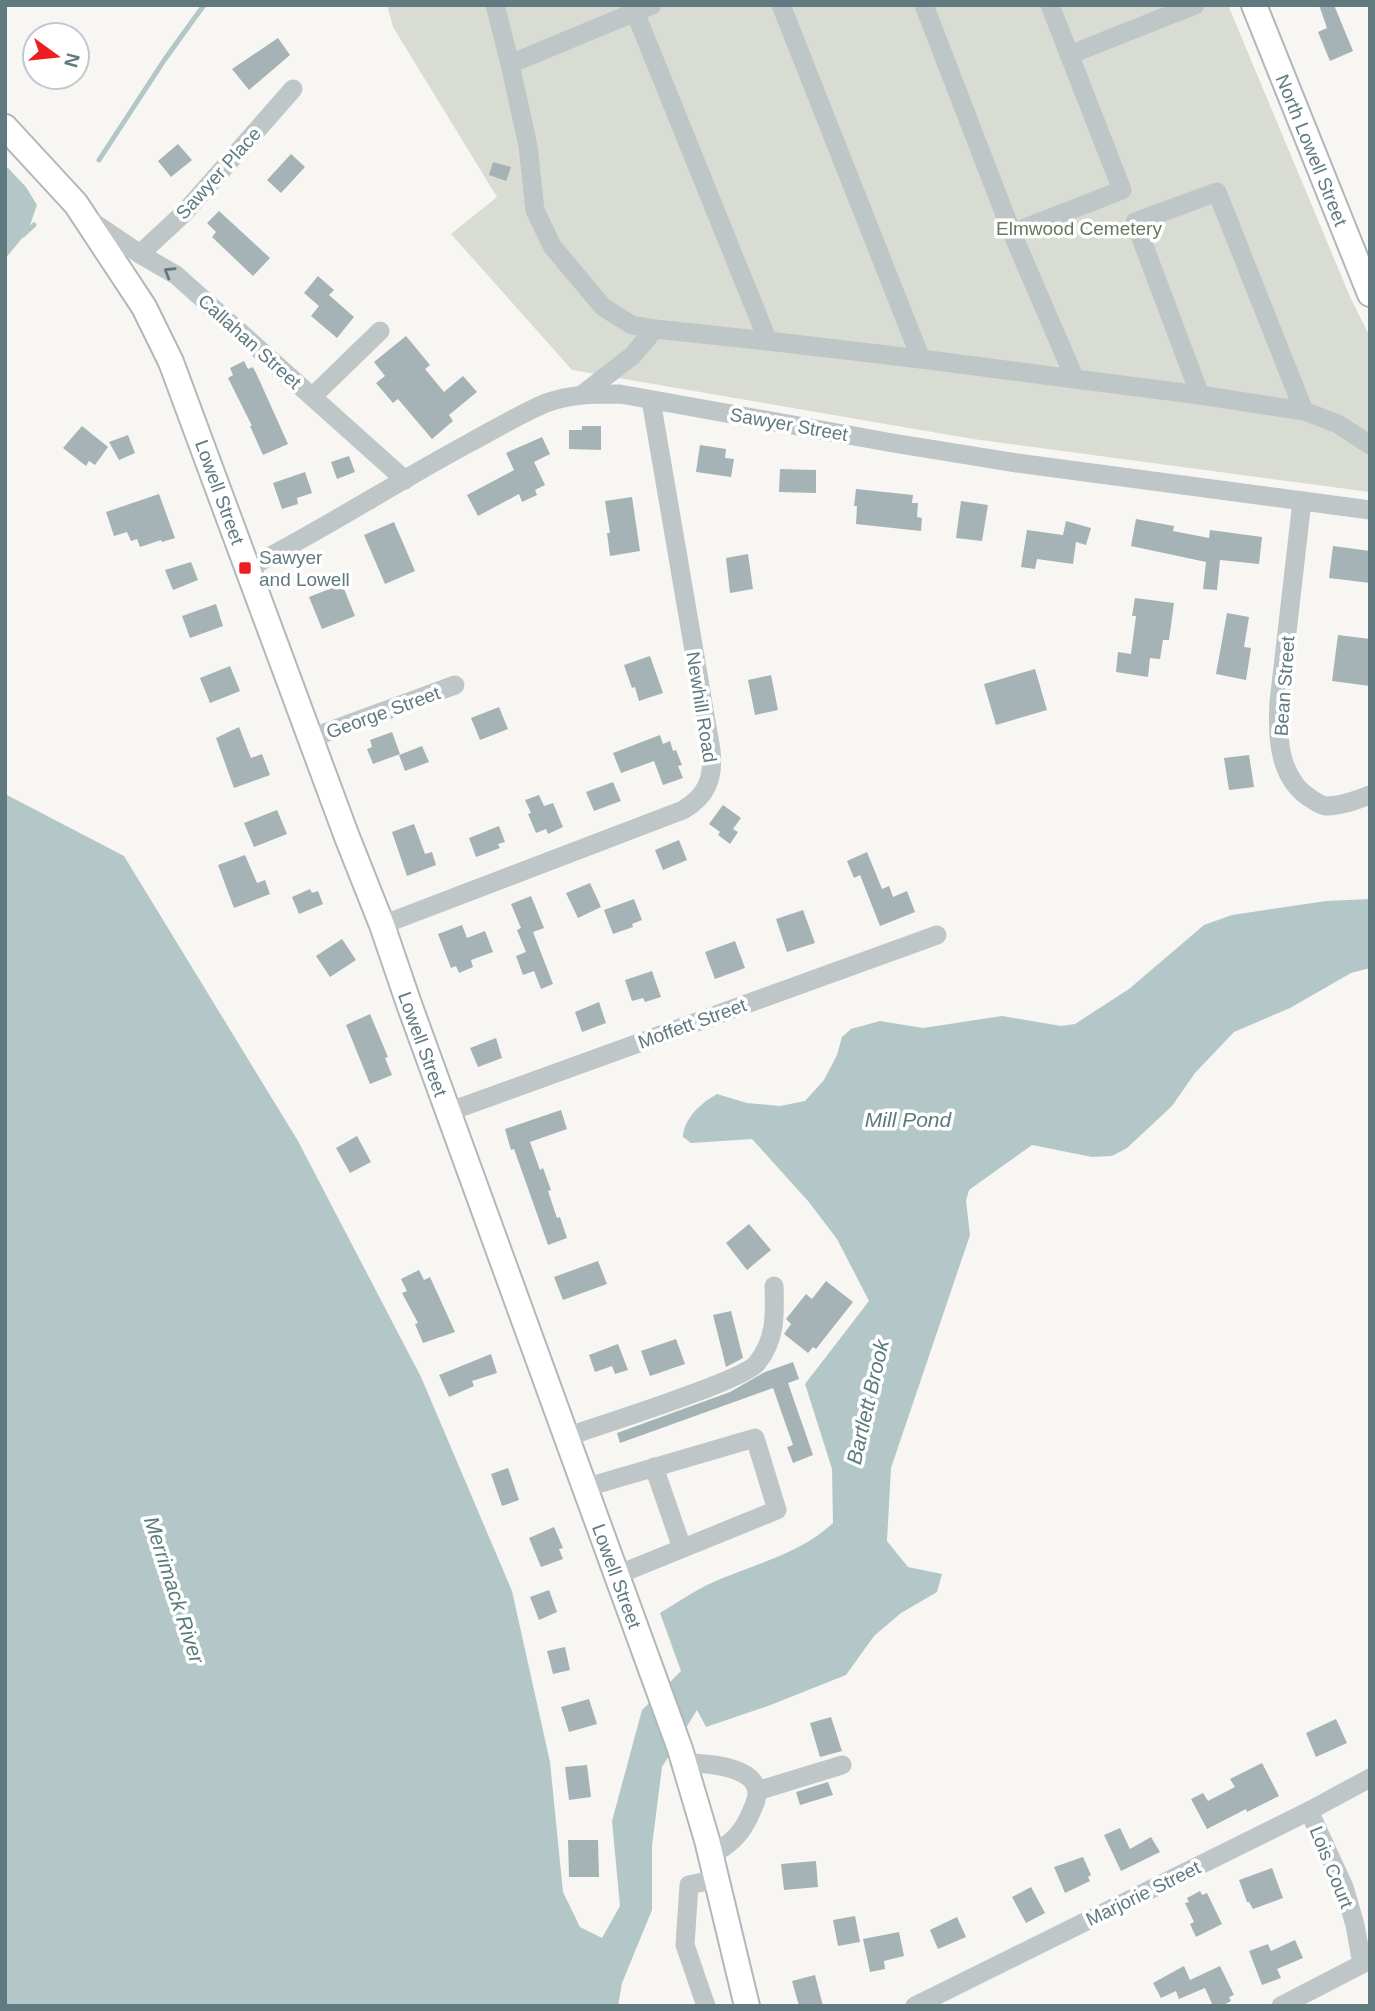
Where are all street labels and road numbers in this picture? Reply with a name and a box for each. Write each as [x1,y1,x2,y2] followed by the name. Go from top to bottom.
[1272,71,1352,230] street label: North Lowell Street
[172,123,265,224] street label: Sawyer Place
[194,290,306,393] street label: Callahan Street
[728,404,850,445] street label: Sawyer Street
[191,437,248,548] street label: Lowell Street
[1271,635,1299,737] street label: Bean Street
[682,650,721,764] street label: Newhill Road
[324,682,444,743] street label: George Street
[394,989,451,1100] street label: Lowell Street
[635,994,750,1053] street label: Moffett Street
[588,1521,645,1632] street label: Lowell Street
[1306,1823,1358,1912] street label: Lois Court
[1083,1856,1204,1930] street label: Marjorie Street

